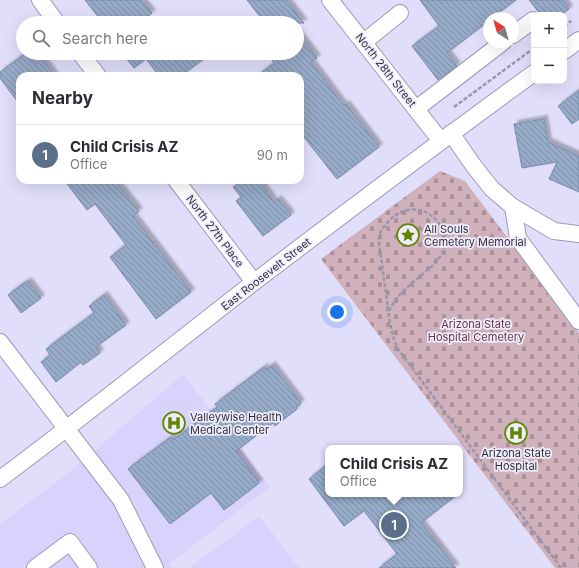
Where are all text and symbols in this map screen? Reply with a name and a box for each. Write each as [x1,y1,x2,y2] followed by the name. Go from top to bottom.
[483,12,519,48] north arrow
[531,12,567,84] map controls
[531,12,567,48] button: +
[16,16,304,60] search box
[30,27,52,49] icon: search
[62,29,148,48] text: Search here
[353,30,420,110] street label: North 28th Street
[531,48,567,84] button: −
[32,88,93,108] text: Nearby
[70,137,179,156] text: Child Crisis AZ
[42,147,48,163] text: 1
[257,147,288,163] text: 90 m
[70,156,107,172] text: Office
[183,192,247,270] street label: North 27th Place
[395,222,421,248] place icon: All Souls Cemetery Memorial
[424,222,526,249] place label: All Souls Cemetery Memorial
[218,234,314,313] street label: East Roosevelt Street
[327,302,347,322] your location
[428,317,524,344] park label: Arizona State Hospital Cemetery
[161,410,187,436] hospital icon: Valleywise Health Medical Center
[190,410,282,437] place label: Valleywise Health Medical Center
[503,420,529,446] hospital icon: Arizona State Hospital
[325,445,463,497] popup
[481,446,551,473] place label: Arizona State Hospital
[340,454,448,473] text: Child Crisis AZ
[340,473,377,489] text: Office
[381,510,407,540] pin: 1

